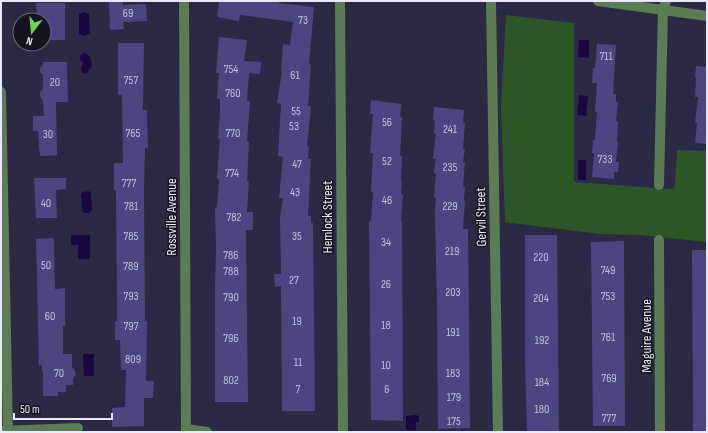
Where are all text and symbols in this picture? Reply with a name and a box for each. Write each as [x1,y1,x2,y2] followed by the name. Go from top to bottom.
[123,6,133,21] house number: 69
[12,12,52,52] north arrow
[298,13,308,28] house number: 73
[25,34,34,48] text: N
[599,49,613,64] house number: 711
[224,62,238,77] house number: 754
[290,68,301,83] house number: 61
[124,73,138,88] house number: 757
[50,75,60,90] house number: 20
[225,86,241,101] house number: 760
[291,104,301,119] house number: 55
[382,115,392,130] house number: 56
[289,119,299,134] house number: 53
[443,122,458,137] house number: 241
[126,126,141,141] house number: 765
[226,126,240,141] house number: 770
[43,127,53,142] house number: 30
[598,152,612,167] house number: 733
[382,154,392,169] house number: 52
[292,157,302,172] house number: 47
[443,160,458,175] house number: 235
[225,166,239,181] house number: 774
[122,176,136,191] house number: 777
[163,178,180,256] street label: Rossville Avenue
[319,181,336,253] street label: Hemlock Street
[290,185,300,200] house number: 43
[472,187,490,247] street label: Gervil Street
[382,193,392,208] house number: 46
[41,196,51,211] house number: 40
[124,199,139,214] house number: 781
[442,199,458,214] house number: 229
[226,210,242,225] house number: 782
[124,229,139,244] house number: 785
[292,229,302,244] house number: 35
[381,235,391,250] house number: 34
[445,244,459,259] house number: 219
[223,248,239,263] house number: 786
[533,250,549,265] house number: 220
[41,258,51,273] house number: 50
[123,259,139,274] house number: 789
[601,263,615,278] house number: 749
[223,264,239,279] house number: 788
[289,273,299,288] house number: 27
[381,277,391,292] house number: 26
[445,285,461,300] house number: 203
[123,289,139,304] house number: 793
[601,289,615,304] house number: 753
[223,290,239,305] house number: 790
[533,291,549,306] house number: 204
[638,299,655,373] street label: Maguire Avenue
[45,309,55,324] house number: 60
[292,314,302,329] house number: 19
[381,318,391,333] house number: 18
[124,319,139,334] house number: 797
[446,325,461,340] house number: 191
[601,330,616,345] house number: 761
[223,331,239,346] house number: 796
[535,333,549,348] house number: 192
[125,352,141,367] house number: 809
[294,355,303,370] house number: 11
[381,358,391,373] house number: 10
[54,366,64,381] house number: 70
[446,366,460,381] house number: 183
[601,371,617,386] house number: 769
[223,373,239,388] house number: 802
[535,375,549,390] house number: 184
[296,382,301,397] house number: 7
[384,382,390,397] house number: 6
[447,390,461,405] house number: 179
[14,395,112,421] scale bar
[20,402,40,417] text: 50 m
[535,402,549,417] house number: 180
[602,411,616,426] house number: 777
[447,414,461,429] house number: 175

